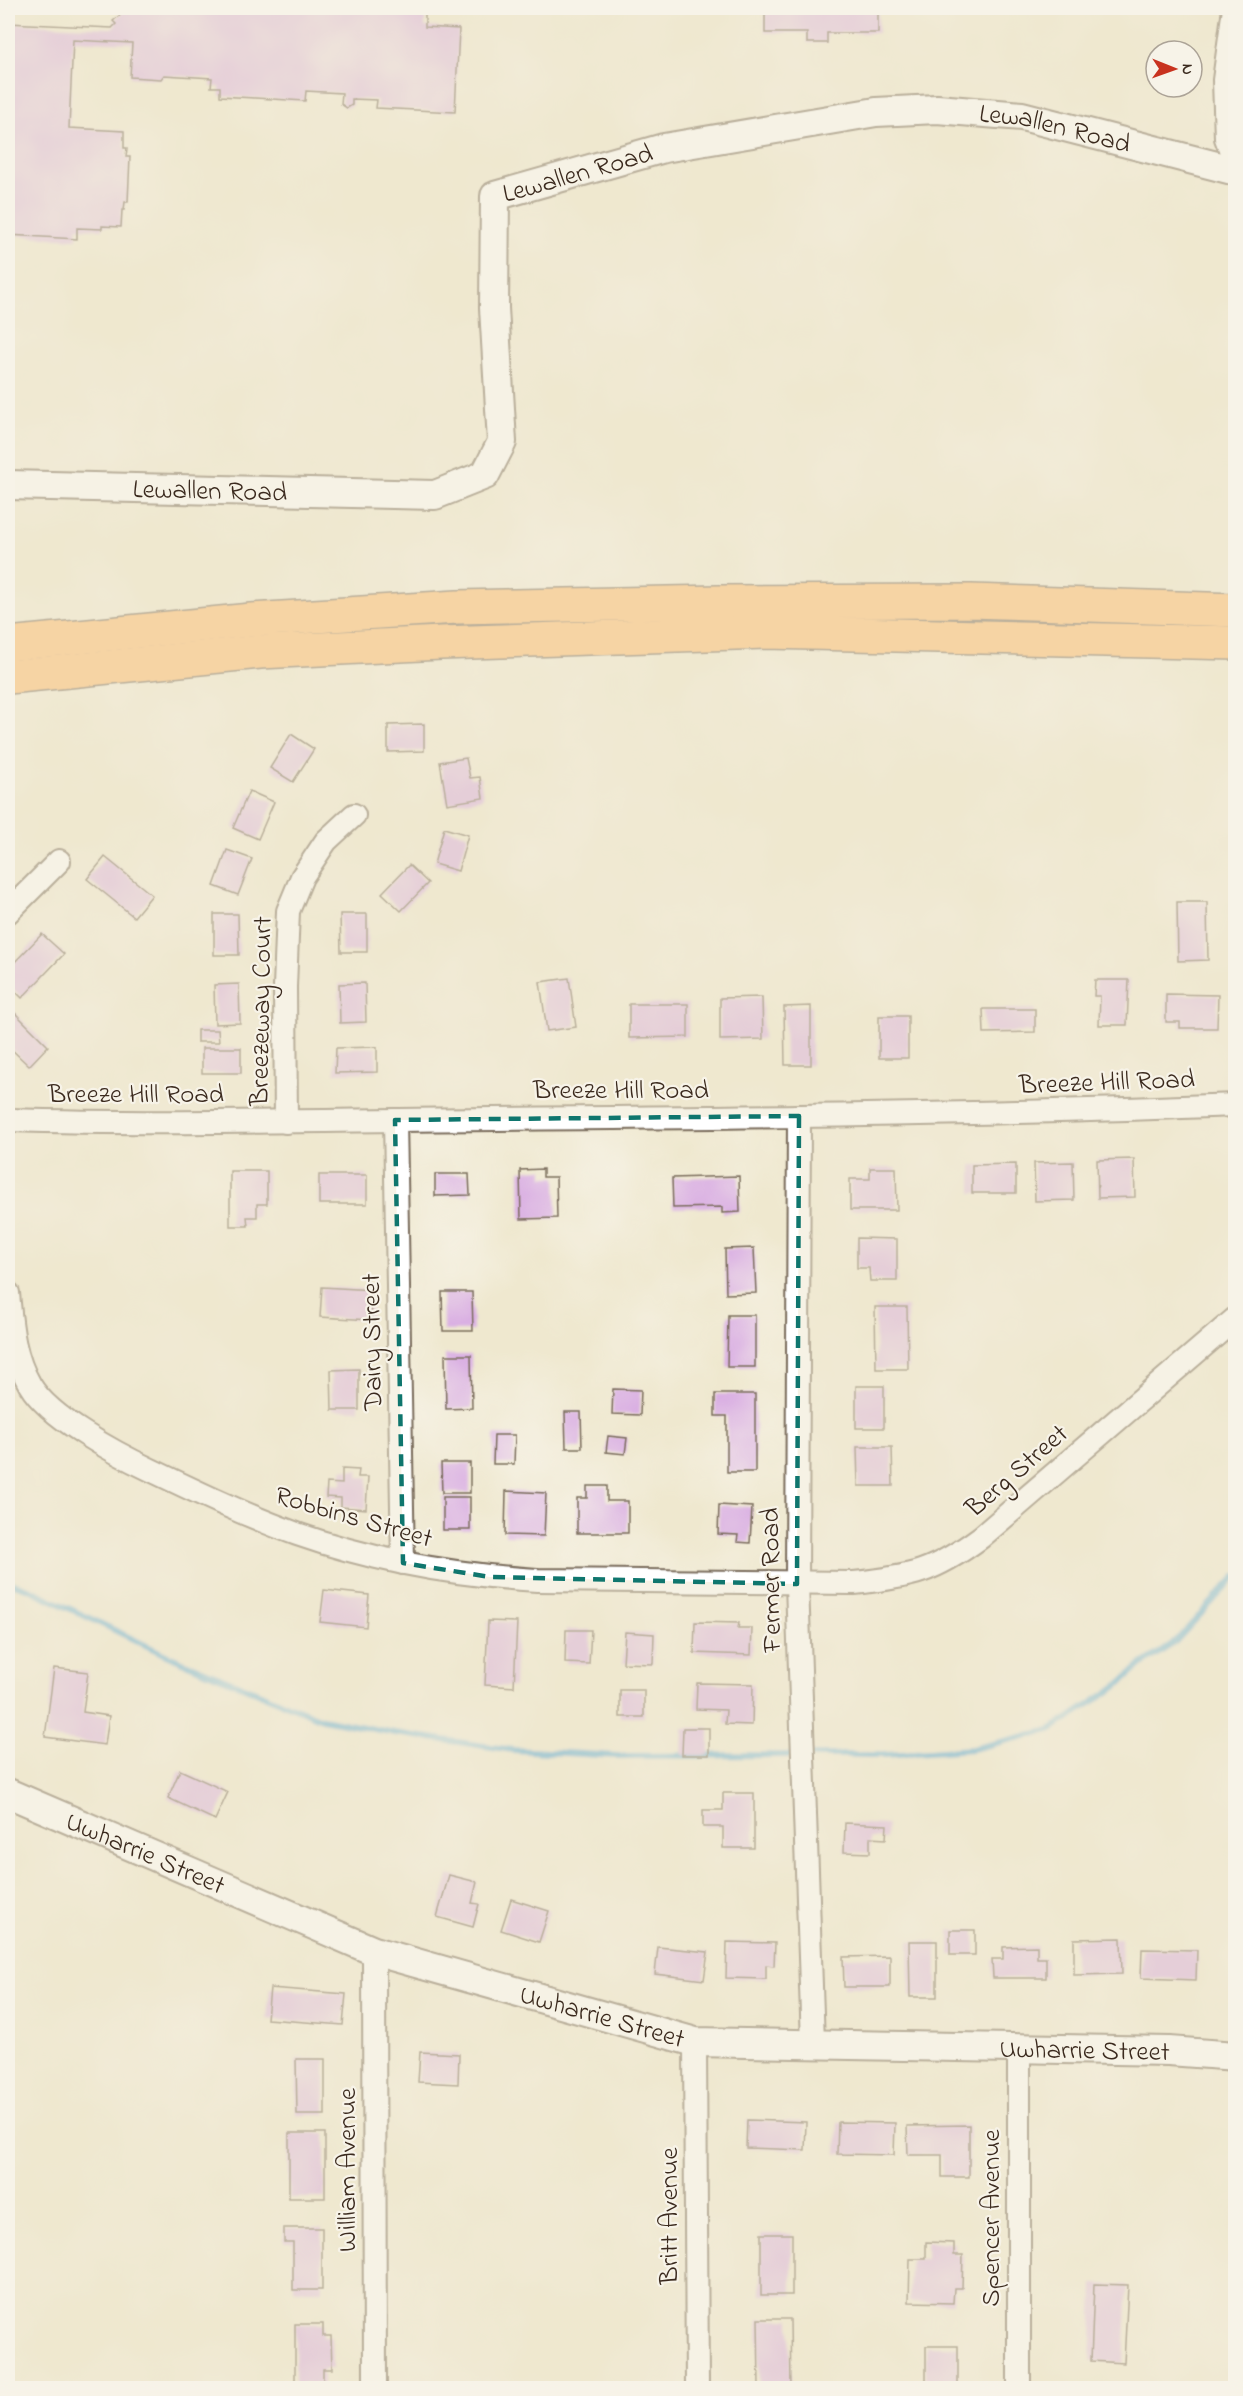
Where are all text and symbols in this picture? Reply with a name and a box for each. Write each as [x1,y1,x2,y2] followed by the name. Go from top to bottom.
[1144,39,1204,99] north arrow
[1175,64,1199,75] text: N
[978,96,1135,165] street label: Lewallen Road
[498,135,658,215] street label: Lewallen Road
[132,471,288,514] street label: Lewallen Road
[241,916,284,1107] street label: Breezeway Court
[1017,1061,1196,1106] street label: Breeze Hill Road
[532,1072,709,1111] street label: Breeze Hill Road
[47,1076,224,1115] street label: Breeze Hill Road
[353,1273,394,1412] street label: Dairy Street
[957,1416,1078,1528] street label: Berg Street
[270,1477,437,1560] street label: Robbins Street
[752,1507,793,1654] street label: Fermer Road
[59,1803,231,1906] street label: Uwharrie Street
[514,1976,689,2060] street label: Uwharrie Street
[999,2031,1170,2073] street label: Uwharrie Street
[329,2087,368,2252] street label: William Avenue
[973,2128,1012,2307] street label: Spencer Avenue
[651,2147,690,2286] street label: Britt Avenue

